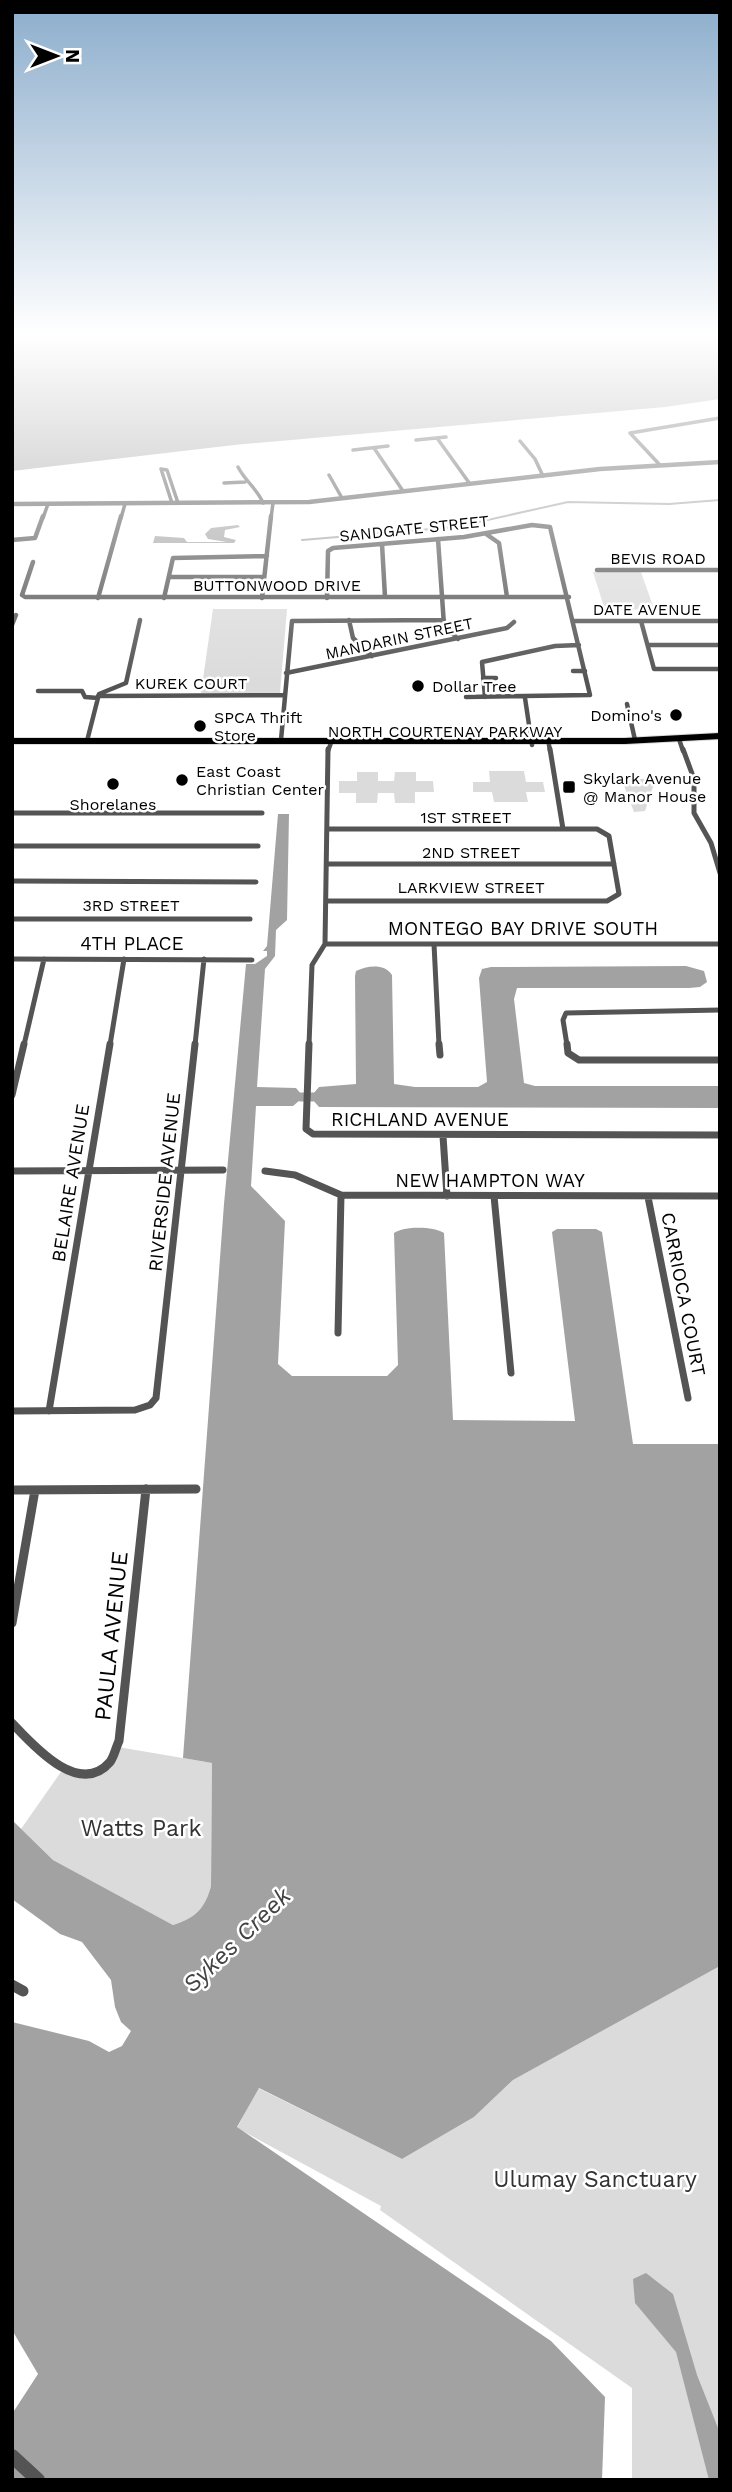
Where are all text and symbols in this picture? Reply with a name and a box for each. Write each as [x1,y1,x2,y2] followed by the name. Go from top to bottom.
[21,21,91,91] north arrow
[61,49,84,63] text: N
[338,511,490,546] street label: SANDGATE STREET
[610,549,706,568] street label: BEVIS ROAD
[193,576,361,595] street label: BUTTONWOOD DRIVE
[593,600,701,619] street label: DATE AVENUE
[324,613,475,663] street label: MANDARIN STREET
[135,674,248,693] street label: KUREK COURT
[432,677,516,696] place label: Dollar Tree
[410,678,426,694] marker: Dollar Tree
[590,706,662,725] place label: Domino's
[668,707,684,723] marker: Domino's
[214,708,302,745] place label: SPCA Thrift Store
[192,718,208,734] marker: SPCA Thrift Store
[328,722,562,741] street label: NORTH COURTENAY PARKWAY
[196,762,324,799] place label: East Coast Christian Center
[583,769,706,806] place label: Skylark Avenue @ Manor House
[174,772,190,788] marker: East Coast Christian Center
[105,776,121,792] marker: Shorelanes
[561,779,577,795] marker: Skylark Avenue @ Manor House
[70,795,156,814] place label: Shorelanes
[421,808,512,827] street label: 1ST STREET
[422,843,520,862] street label: 2ND STREET
[397,878,545,897] street label: LARKVIEW STREET
[82,896,180,915] street label: 3RD STREET
[388,917,658,940] street label: MONTEGO BAY DRIVE SOUTH
[80,932,184,955] street label: 4TH PLACE
[144,1091,185,1273] street label: RIVERSIDE AVENUE
[47,1102,94,1264] street label: BELAIRE AVENUE
[331,1108,509,1131] street label: RICHLAND AVENUE
[395,1169,585,1192] street label: NEW HAMPTON WAY
[656,1210,711,1378] street label: CARRIOCA COURT
[89,1550,134,1722] street label: PAULA AVENUE
[81,1815,201,1842] park label: Watts Park
[177,1881,297,1998] water label: Sykes Creek
[493,2166,697,2193] park label: Ulumay Sanctuary

